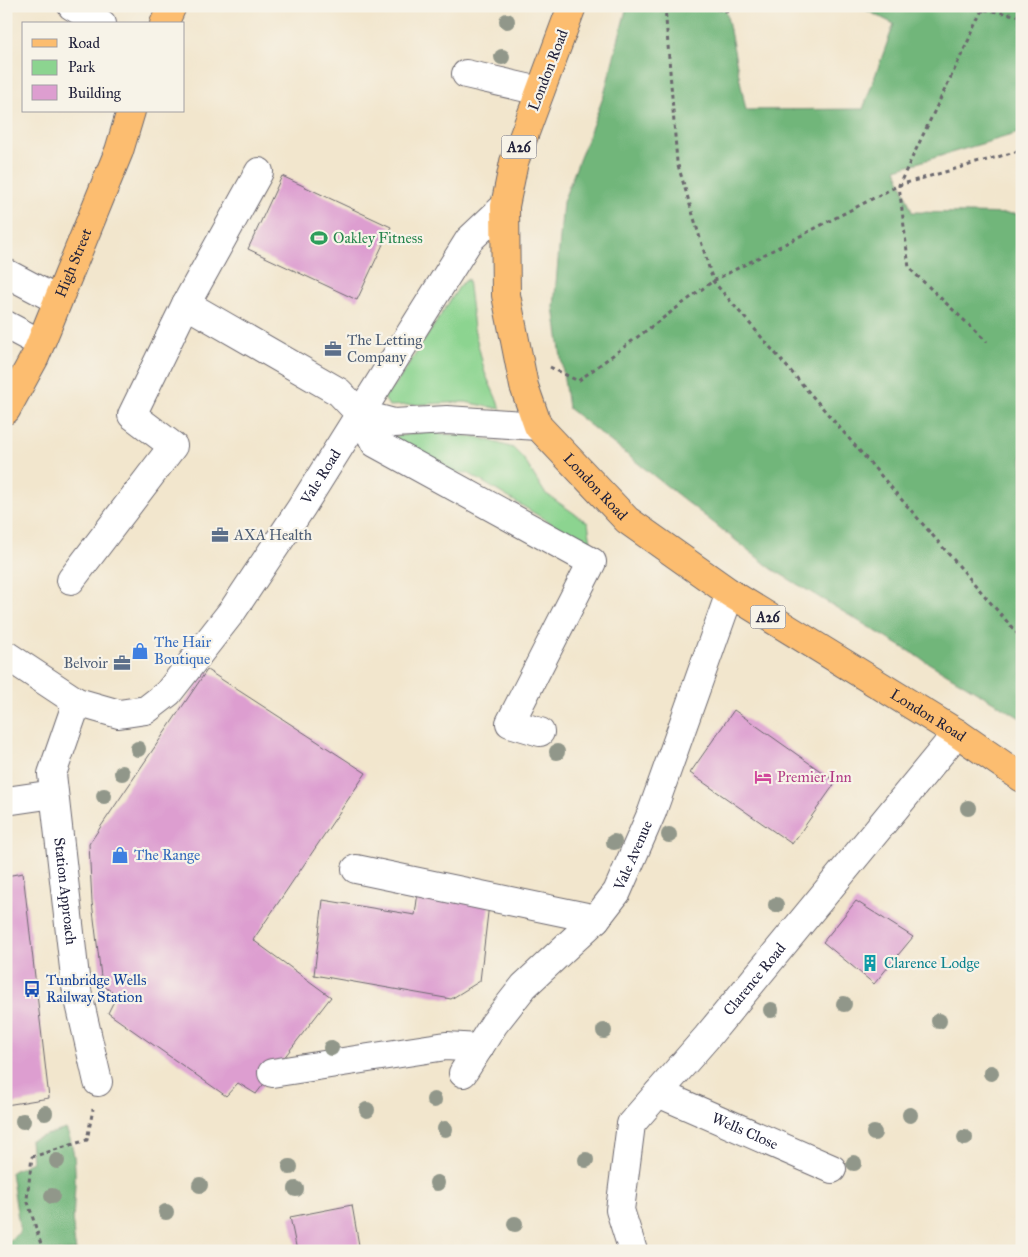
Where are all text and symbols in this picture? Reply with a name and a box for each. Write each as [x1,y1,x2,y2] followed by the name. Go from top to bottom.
[22,22,185,112] legend
[524,26,572,113] street label: London Road
[68,34,100,52] text: Road
[68,58,95,76] text: Park
[68,84,122,102] text: Building
[502,136,536,158] road number: A26
[51,225,96,300] street label: High Street
[309,228,329,248] sports icon: Oakley Fitness
[333,229,423,247] place label: Oakley Fitness
[347,331,423,366] place label: The Letting Company
[323,339,343,359] office icon: The Letting Company
[296,446,345,508] street label: Vale Road
[559,449,632,524] street label: London Road
[210,525,230,545] office icon: AXA Health
[233,526,313,544] place label: AXA Health
[750,606,786,628] road number: A26
[154,633,211,669] place label: The Hair Boutique
[130,641,150,661] shop icon: The Hair Boutique
[112,653,132,673] office icon: Belvoir
[63,654,108,672] place label: Belvoir
[887,685,970,746] street label: London Road
[753,767,773,787] hotel icon: Premier Inn
[777,768,852,786] place label: Premier Inn
[610,818,656,894] street label: Vale Avenue
[50,836,80,946] street label: Station Approach
[110,845,130,865] shop icon: The Range
[134,846,200,864] place label: The Range
[719,939,790,1019] street label: Clarence Road
[860,953,880,973] building icon: Clarence Lodge
[884,954,980,972] place label: Clarence Lodge
[46,971,146,1006] place label: Tunbridge Wells Railway Station
[22,979,42,999] bus stop icon: Tunbridge Wells Railway Station
[709,1109,781,1153] street label: Wells Close

